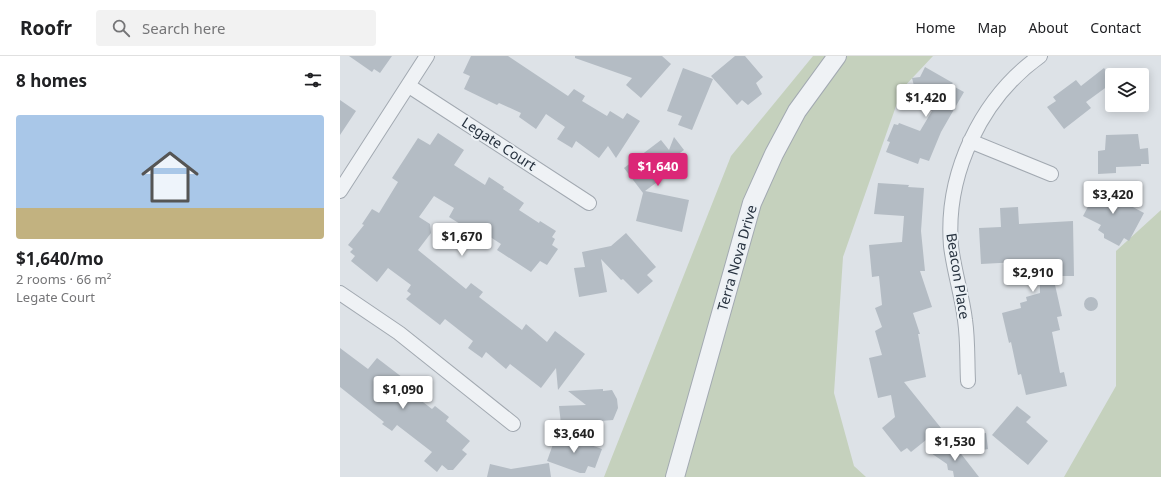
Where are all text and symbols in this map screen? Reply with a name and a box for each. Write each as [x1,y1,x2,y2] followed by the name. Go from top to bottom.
[96,10,376,46] search box
[20,15,72,41] text: Roofr
[110,17,132,39] icon: search
[142,18,226,38] text: Search here
[916,18,955,37] text: Home
[977,18,1007,37] text: Map
[1029,18,1068,37] text: About
[1090,18,1141,37] text: Contact
[1105,68,1149,112] map controls
[1105,68,1149,112] button: layers
[16,69,87,92] text: 8 homes
[302,69,324,91] icon: filters
[893,84,959,118] pin: $1,420
[906,88,946,106] text: $1,420
[458,112,540,175] street label: Legate Court
[134,141,206,213] icon: home
[625,153,691,187] pin: $1,640
[638,157,678,175] text: $1,640
[1080,181,1146,215] pin: $3,420
[1093,185,1133,203] text: $3,420
[712,203,761,313] street label: Terra Nova Drive
[429,223,495,257] pin: $1,670
[442,227,482,245] text: $1,670
[942,232,975,320] street label: Beacon Place
[16,247,104,270] text: $1,640/mo
[1000,259,1066,293] pin: $2,910
[1013,263,1053,281] text: $2,910
[16,270,111,288] text: 2 rooms · 66 m²
[16,288,95,306] text: Legate Court
[370,376,436,410] pin: $1,090
[383,380,423,398] text: $1,090
[541,420,607,454] pin: $3,640
[554,424,594,442] text: $3,640
[922,428,988,462] pin: $1,530
[935,432,975,450] text: $1,530

